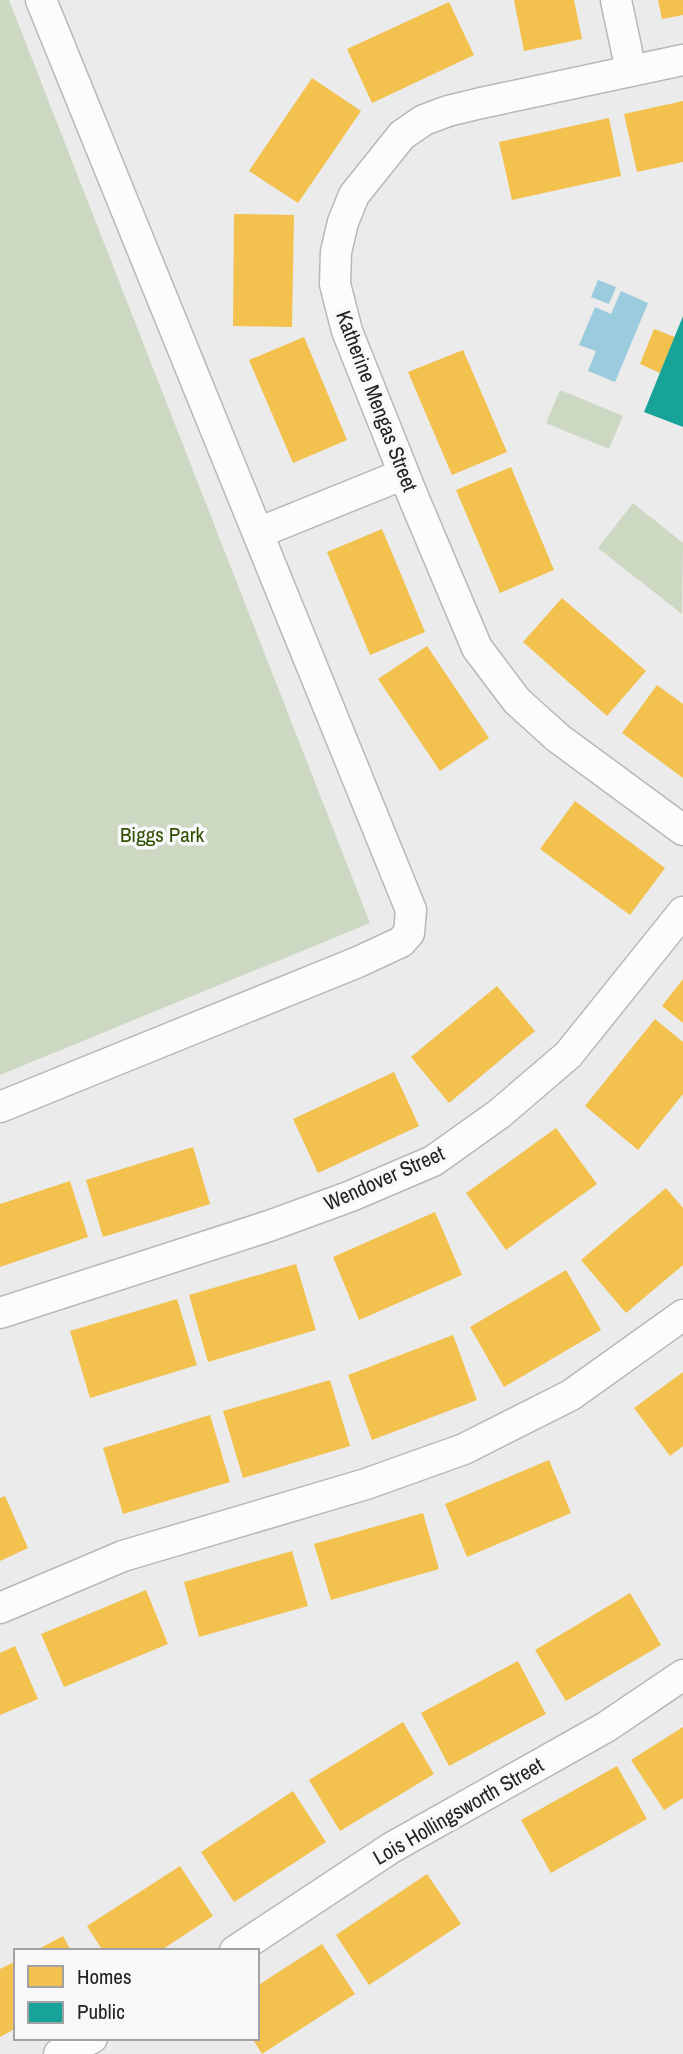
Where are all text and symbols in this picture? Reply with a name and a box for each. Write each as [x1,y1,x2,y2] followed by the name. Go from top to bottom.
[329,306,425,496] street label: Katherine Mengas Street
[120,820,205,849] park label: Biggs Park
[319,1138,449,1217] street label: Wendover Street
[367,1750,549,1872] street label: Lois Hollingsworth Street
[14,1949,259,2040] legend
[77,1962,132,1991] text: Homes
[77,1997,125,2026] text: Public

